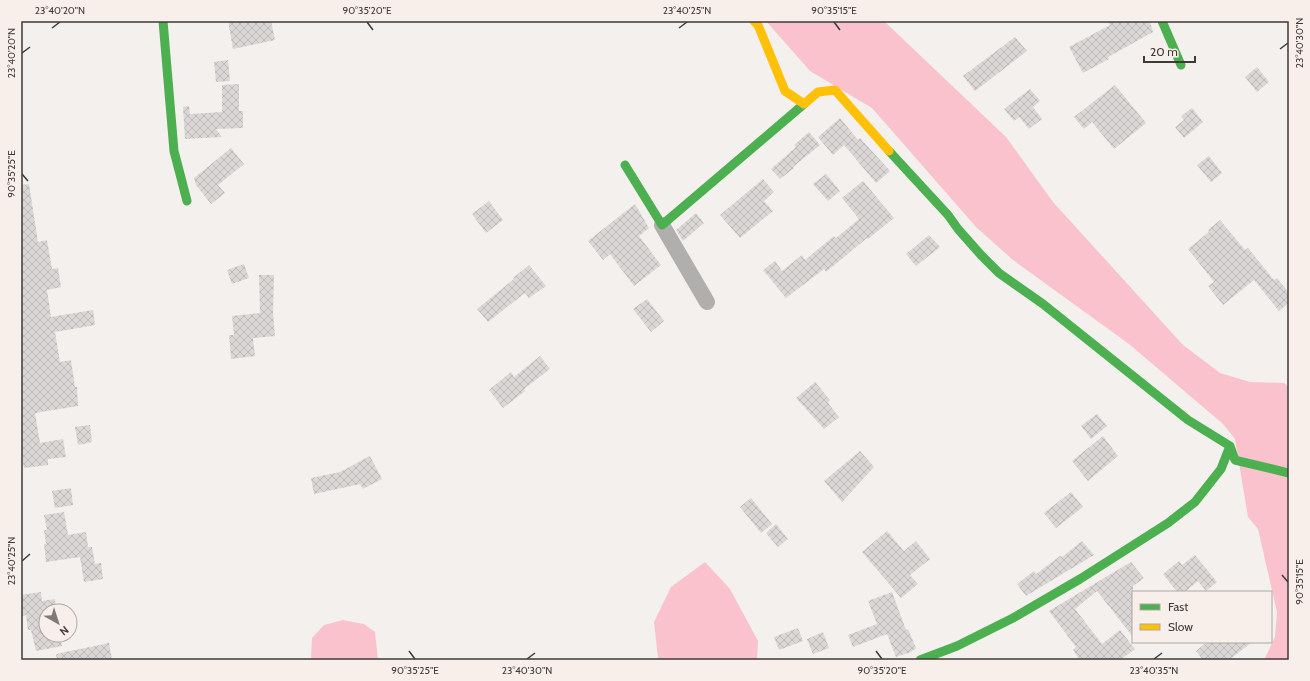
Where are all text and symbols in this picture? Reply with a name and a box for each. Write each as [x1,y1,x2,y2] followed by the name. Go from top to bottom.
[35,4,85,17] text: 23°40'20"N
[342,4,392,17] text: 90°35'20"E
[663,4,711,17] text: 23°40'25"N
[811,4,857,17] text: 90°35'15"E
[1293,18,1306,68] text: 23°40'30"N
[5,28,18,78] text: 23°40'20"N
[1144,38,1195,64] scale bar
[1150,44,1178,59] text: 20 m
[5,150,18,198] text: 90°35'25"E
[5,537,18,585] text: 23°40'25"N
[1293,559,1306,605] text: 90°35'15"E
[1132,591,1272,643] legend
[1168,599,1188,614] text: Fast
[38,603,78,643] north arrow
[1168,619,1193,634] text: Slow
[57,623,72,639] text: N
[391,664,439,677] text: 90°35'25"E
[502,664,552,677] text: 23°40'30"N
[857,664,907,677] text: 90°35'20"E
[1130,664,1178,677] text: 23°40'35"N

